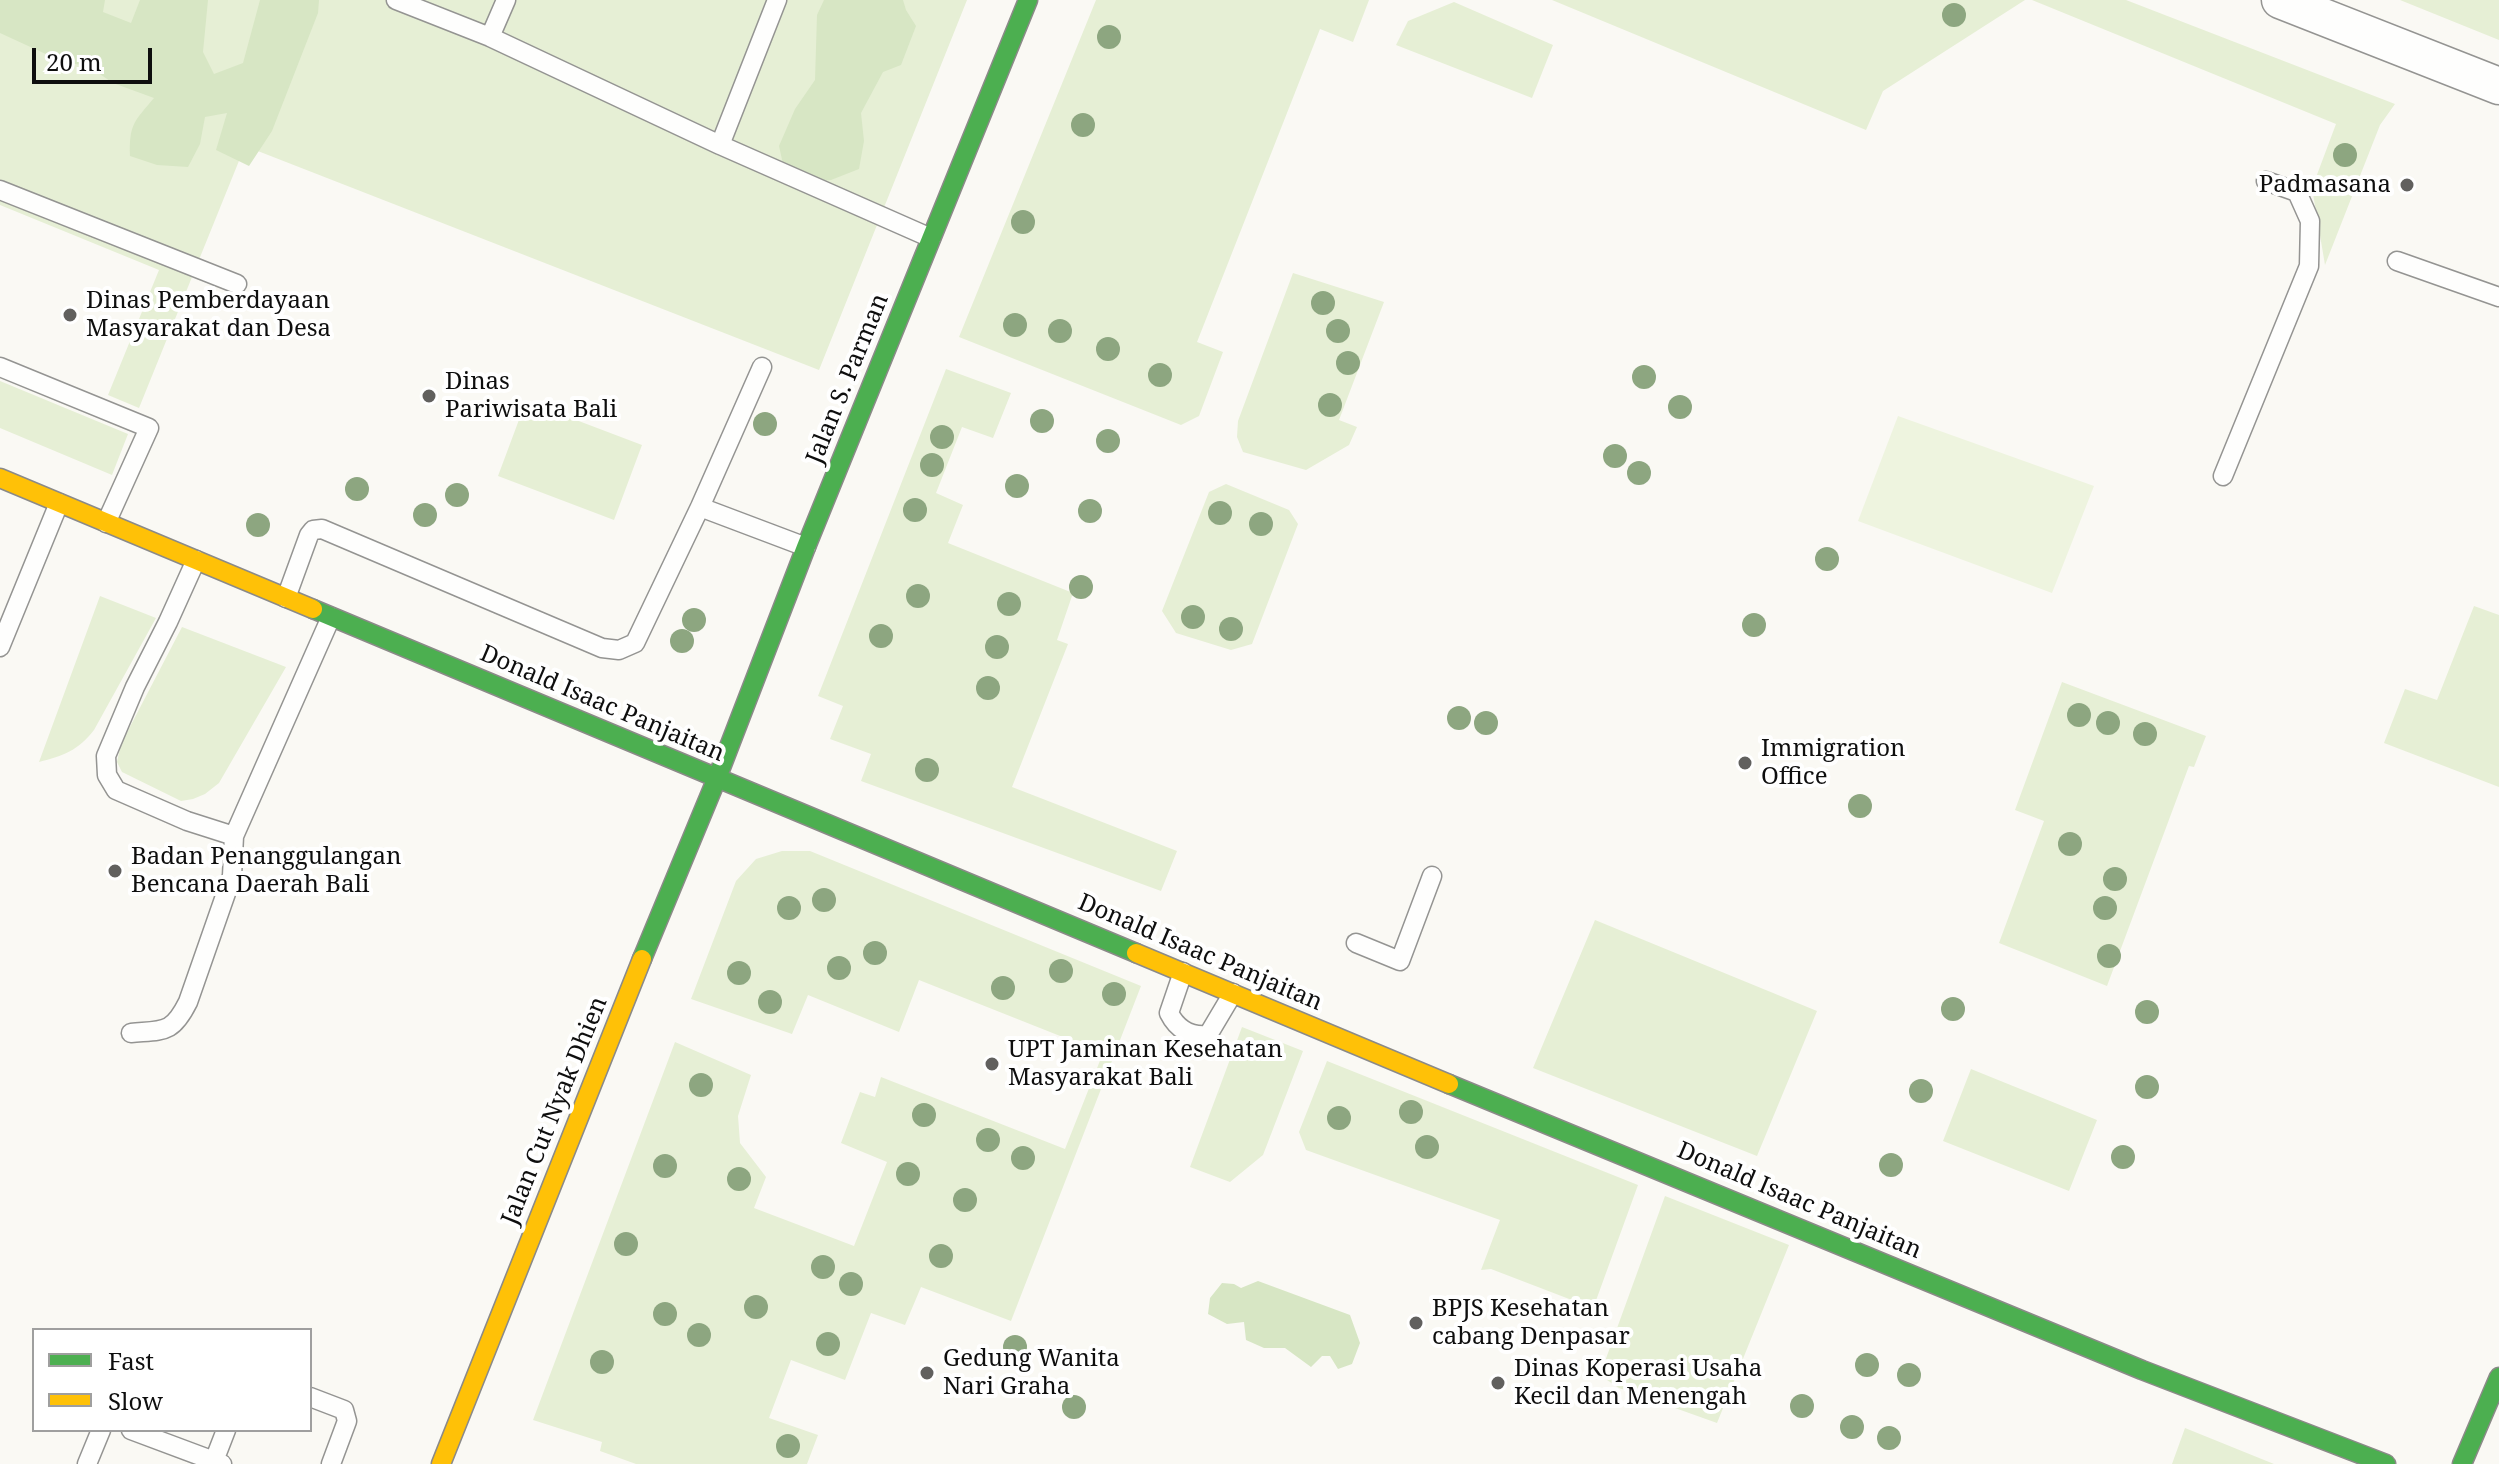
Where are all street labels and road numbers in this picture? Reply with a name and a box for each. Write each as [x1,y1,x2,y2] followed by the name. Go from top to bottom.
[801,290,895,468] street label: Jalan S. Parman
[475,639,729,769] street label: Donald Isaac Panjaitan
[1073,888,1327,1018] street label: Donald Isaac Panjaitan
[496,993,614,1229] street label: Jalan Cut Nyak Dhien
[1672,1136,1926,1266] street label: Donald Isaac Panjaitan

